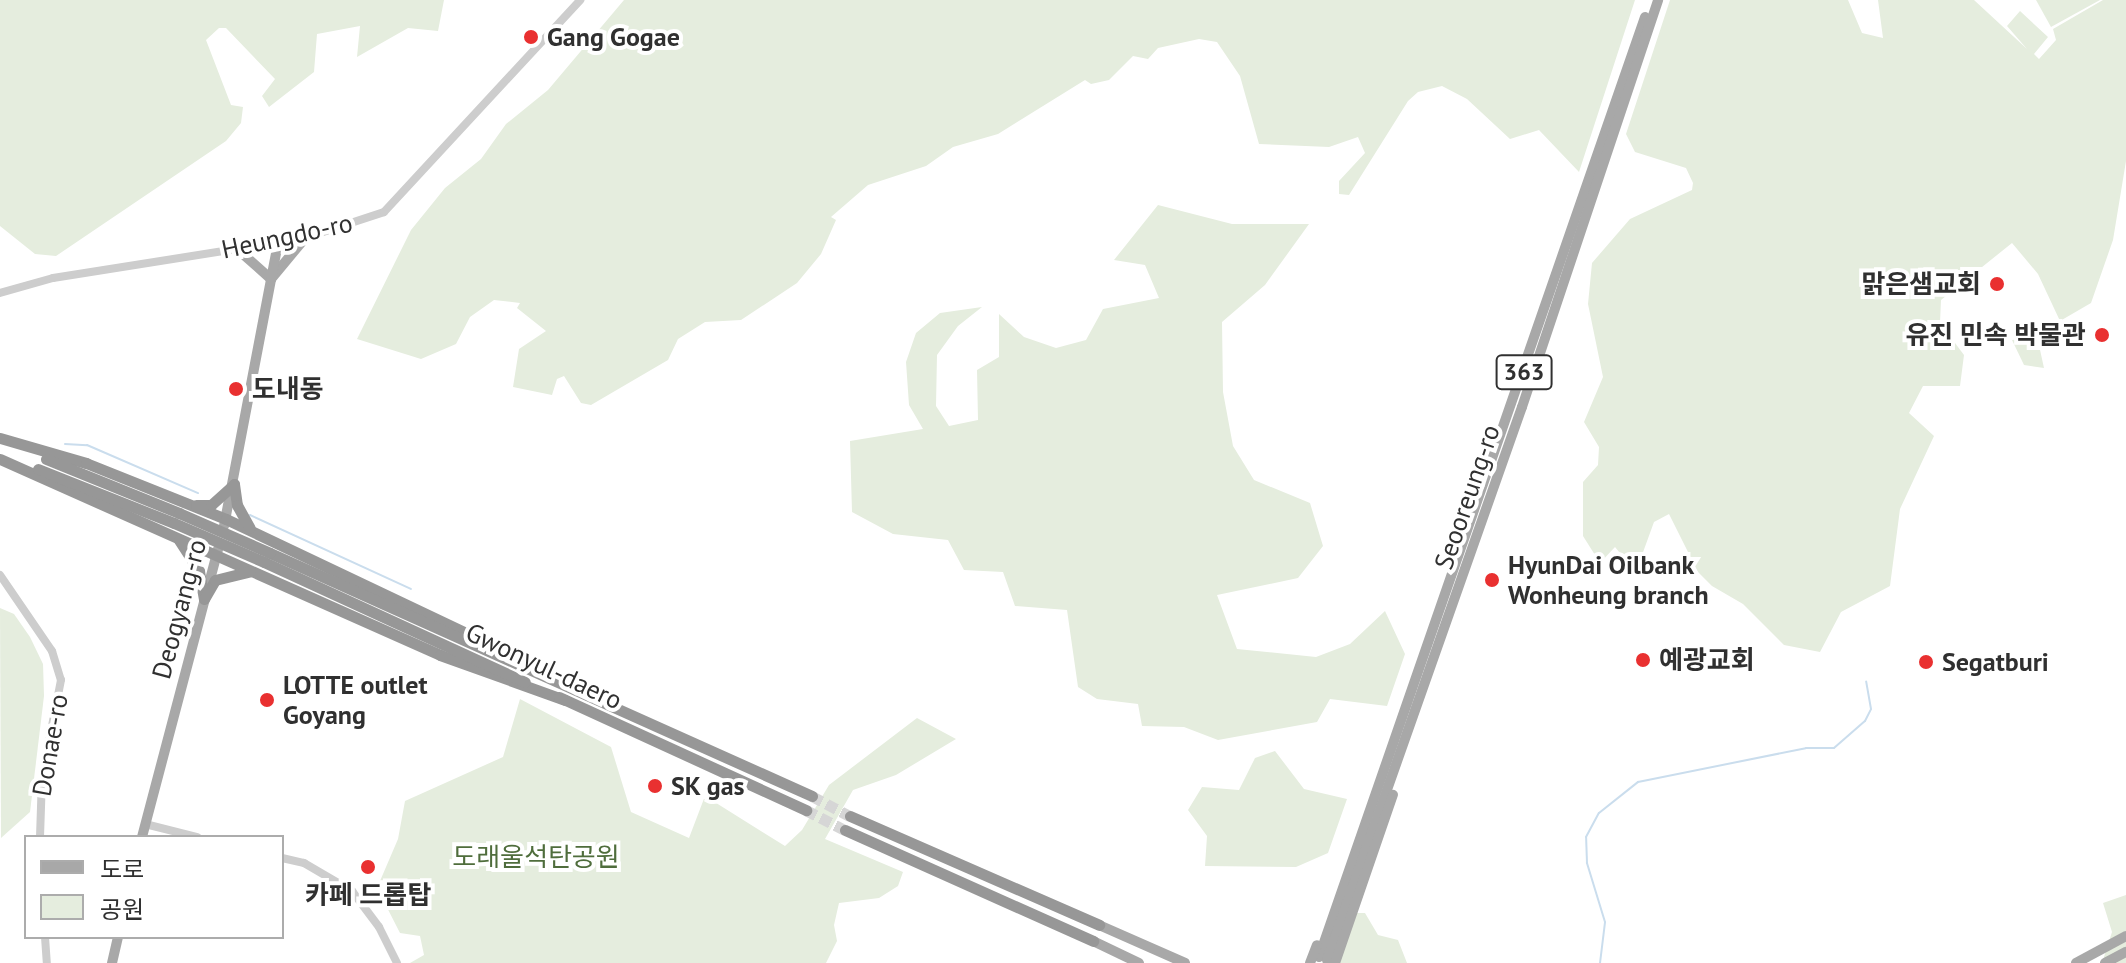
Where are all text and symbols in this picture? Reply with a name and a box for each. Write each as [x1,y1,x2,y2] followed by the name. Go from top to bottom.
[547,21,680,53] place label: Gang Gogae
[522,28,540,46] marker: Gang Gogae
[219,207,355,265] street label: Heungdo-ro
[1861,268,1981,300] place label: 맑은샘교회
[1988,275,2006,293] marker: 맑은샘교회
[1905,319,2086,351] place label: 유진 민속 박물관
[2093,326,2111,344] marker: 유진 민속 박물관
[1494,352,1554,392] road number: 363
[252,373,324,405] place label: 도내동
[227,380,245,398] marker: 도내동
[1428,421,1506,573] street label: Seooreung-ro
[145,536,213,682] street label: Deogyang-ro
[1508,549,1709,610] place label: HyunDai Oilbank Wonheung branch
[1483,571,1501,589] marker: HyunDai Oilbank Wonheung branch
[461,616,627,716] street label: Gwonyul-daero
[1659,644,1755,676] place label: 예광교회
[1942,646,2049,678] place label: Segatburi
[1634,651,1652,669] marker: 예광교회
[1917,653,1935,671] marker: Segatburi
[283,669,428,730] place label: LOTTE outlet Goyang
[26,691,74,799] street label: Donae-ro
[258,691,276,709] marker: LOTTE outlet Goyang
[671,770,745,802] place label: SK gas
[646,777,664,795] marker: SK gas
[24,835,284,939] legend
[452,841,620,873] park label: 도래울석탄공원
[100,854,144,885] text: 도로
[359,858,377,876] marker: 카페 드롭탑
[305,879,431,911] place label: 카페 드롭탑
[100,894,144,925] text: 공원

